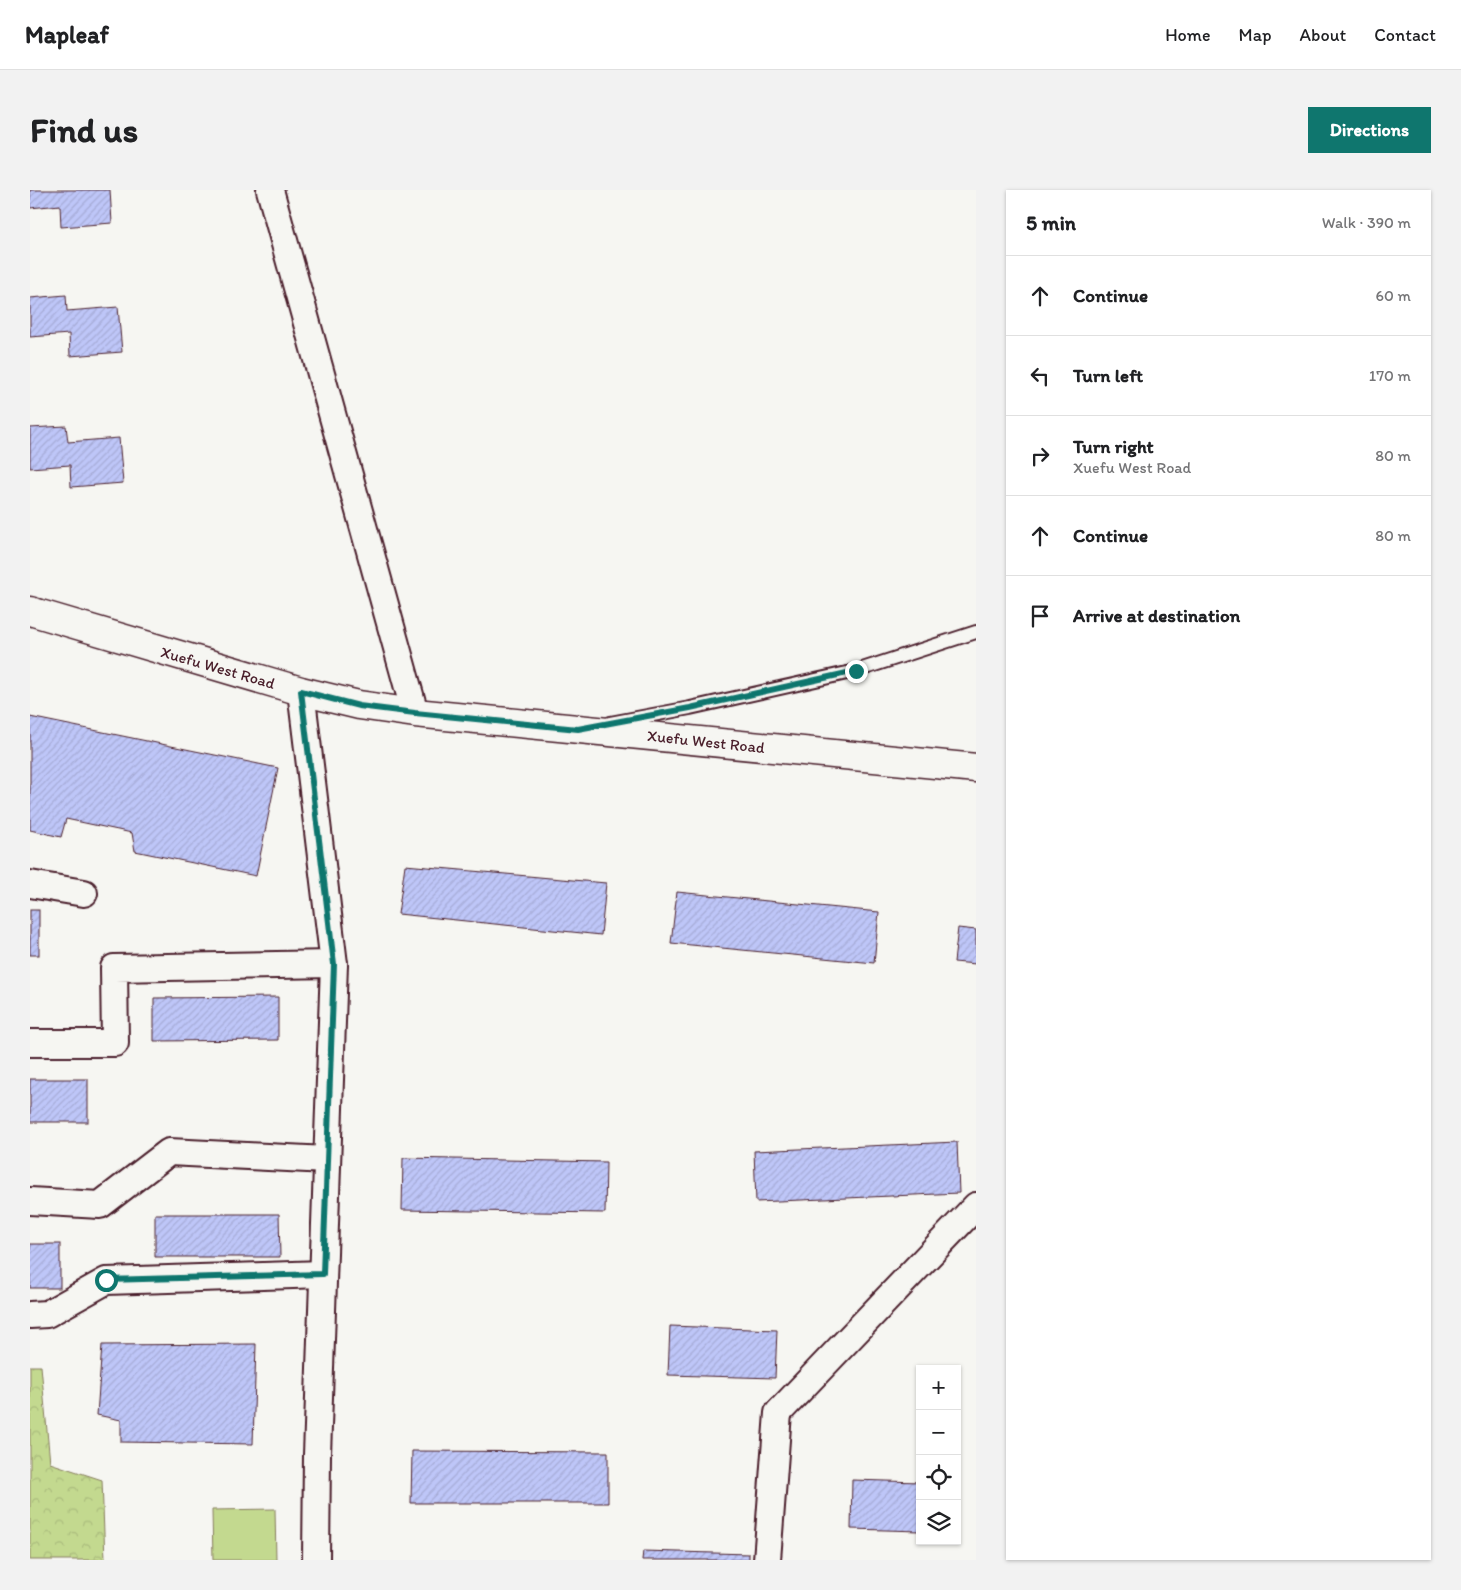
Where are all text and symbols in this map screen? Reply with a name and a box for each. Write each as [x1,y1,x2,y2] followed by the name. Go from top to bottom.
[25,20,109,49] text: Mapleaf
[1165,24,1211,46] text: Home
[1239,24,1272,46] text: Map
[1300,24,1346,46] text: About
[1374,24,1436,46] text: Contact
[1308,107,1431,153] button: Directions
[30,109,138,151] text: Find us
[1026,210,1076,235] text: 5 min
[1322,213,1411,232] text: Walk · 390 m
[1026,282,1054,310] icon: ahead
[1073,284,1148,307] text: Continue
[1376,286,1411,305] text: 60 m
[1026,362,1054,390] icon: left
[1073,364,1143,387] text: Turn left
[1369,366,1411,385] text: 170 m
[1073,435,1154,458] text: Turn right
[1026,442,1054,470] icon: right
[1375,446,1411,465] text: 80 m
[1073,458,1191,477] text: Xuefu West Road
[1026,522,1054,550] icon: ahead
[1073,524,1148,547] text: Continue
[1375,526,1411,545] text: 80 m
[1026,602,1054,630] icon: arrive
[1073,604,1240,627] text: Arrive at destination
[158,642,278,693] street label: Xuefu West Road
[845,660,868,683] route end
[646,726,766,757] street label: Xuefu West Road
[95,1269,118,1292] route start
[916,1365,961,1545] map controls
[916,1365,961,1410] button: +
[916,1410,961,1455] button: −
[916,1455,961,1500] button: locate
[916,1500,961,1545] button: layers

